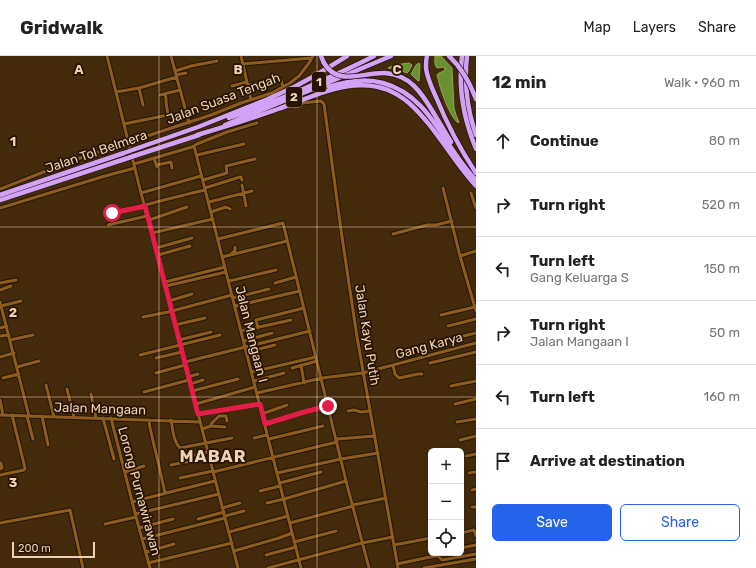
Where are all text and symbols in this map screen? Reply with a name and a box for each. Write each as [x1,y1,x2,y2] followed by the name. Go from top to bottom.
[20,16,103,39] text: Gridwalk
[584,19,611,36] text: Map
[633,19,676,36] text: Layers
[698,19,736,36] text: Share
[74,62,84,77] text: A
[233,62,243,77] text: B
[392,62,402,77] text: C
[164,70,283,128] street label: Jalan Suasa Tengah
[312,72,326,92] road number: 1
[492,72,547,92] text: 12 min
[664,75,740,90] text: Walk · 960 m
[286,87,302,107] road number: 2
[43,127,149,176] street label: Jalan Tol Belmera
[492,130,514,152] icon: ahead
[530,132,599,150] text: Continue
[709,133,740,148] text: 80 m
[10,134,16,149] text: 1
[492,194,514,216] icon: right
[530,196,605,214] text: Turn right
[702,197,740,212] text: 520 m
[103,204,121,222] route start
[530,252,595,270] text: Turn left
[492,258,514,280] icon: left
[704,261,740,276] text: 150 m
[530,270,629,285] text: Gang Keluarga S
[231,284,271,384] street label: Jalan Mangaan I
[352,284,383,387] street label: Jalan Kayu Putih
[9,305,17,320] text: 2
[530,316,605,334] text: Turn right
[492,322,514,344] icon: right
[709,325,740,340] text: 50 m
[394,329,465,363] street label: Gang Karya
[530,334,629,349] text: Jalan Mangaan I
[492,386,514,408] icon: left
[530,388,595,406] text: Turn left
[704,389,740,404] text: 160 m
[319,397,337,415] route end
[54,399,146,419] street label: Jalan Mangaan
[114,425,164,557] street label: Lorong Purnawirawan
[180,446,246,466] district label: MABAR
[428,448,464,556] map controls
[428,448,464,484] button: +
[492,450,514,472] icon: arrive
[530,452,685,470] text: Arrive at destination
[9,475,18,490] text: 3
[428,484,464,520] button: −
[492,504,612,541] button: Save
[620,504,740,541] button: Share
[428,520,464,556] button: locate
[12,540,95,559] scale bar
[18,542,51,555] text: 200 m

